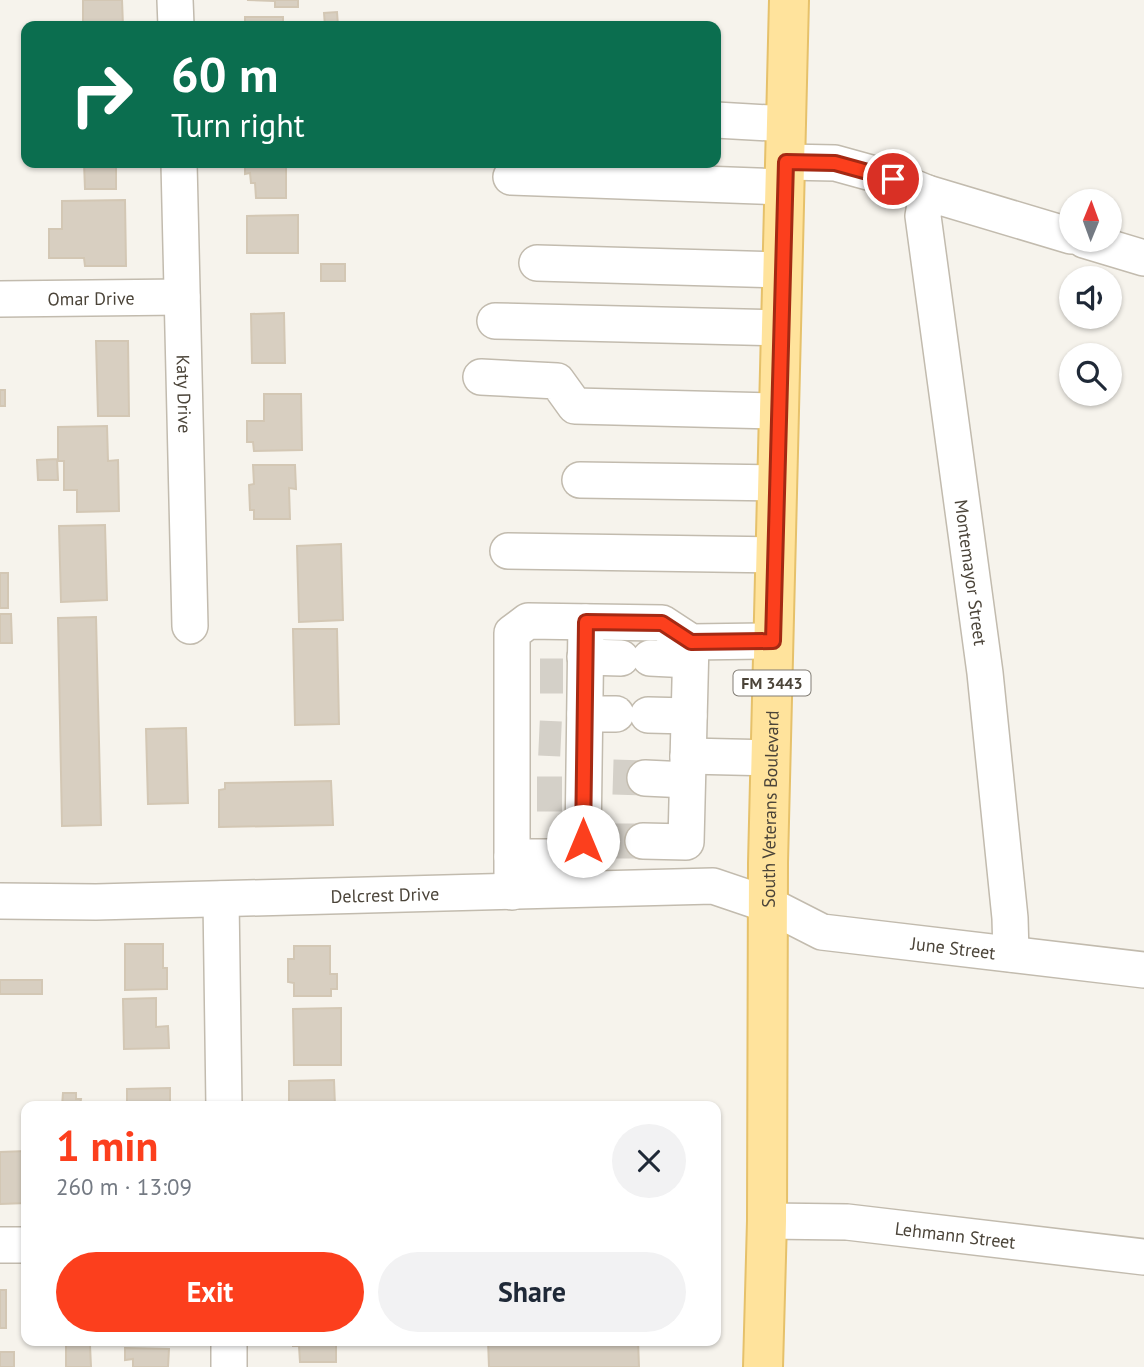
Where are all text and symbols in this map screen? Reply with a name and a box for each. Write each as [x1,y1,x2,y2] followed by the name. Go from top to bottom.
[171,42,278,106] text: 60 m
[56,49,147,140] icon: right
[171,104,305,146] text: Turn right
[863,149,923,209] pin
[874,160,912,198] icon: arrive
[1059,189,1122,252] north arrow
[1059,189,1122,406] map controls
[1059,266,1122,329] button: sound
[47,286,135,310] street label: Omar Drive
[1059,343,1122,406] button: search
[172,354,197,433] street label: Katy Drive
[950,498,993,647] street label: Montemayor Street
[734,670,810,696] road number: FM 3443
[756,710,783,908] street label: South Veterans Boulevard
[546,804,620,878] position arrow
[330,882,439,907] street label: Delcrest Drive
[909,931,997,964] street label: June Street
[56,1118,158,1173] text: 1 min
[612,1124,686,1198] button: close
[56,1172,192,1201] text: 260 m · 13:09
[894,1216,1017,1253] street label: Lehmann Street
[56,1252,364,1332] button: Exit
[378,1252,686,1332] button: Share

